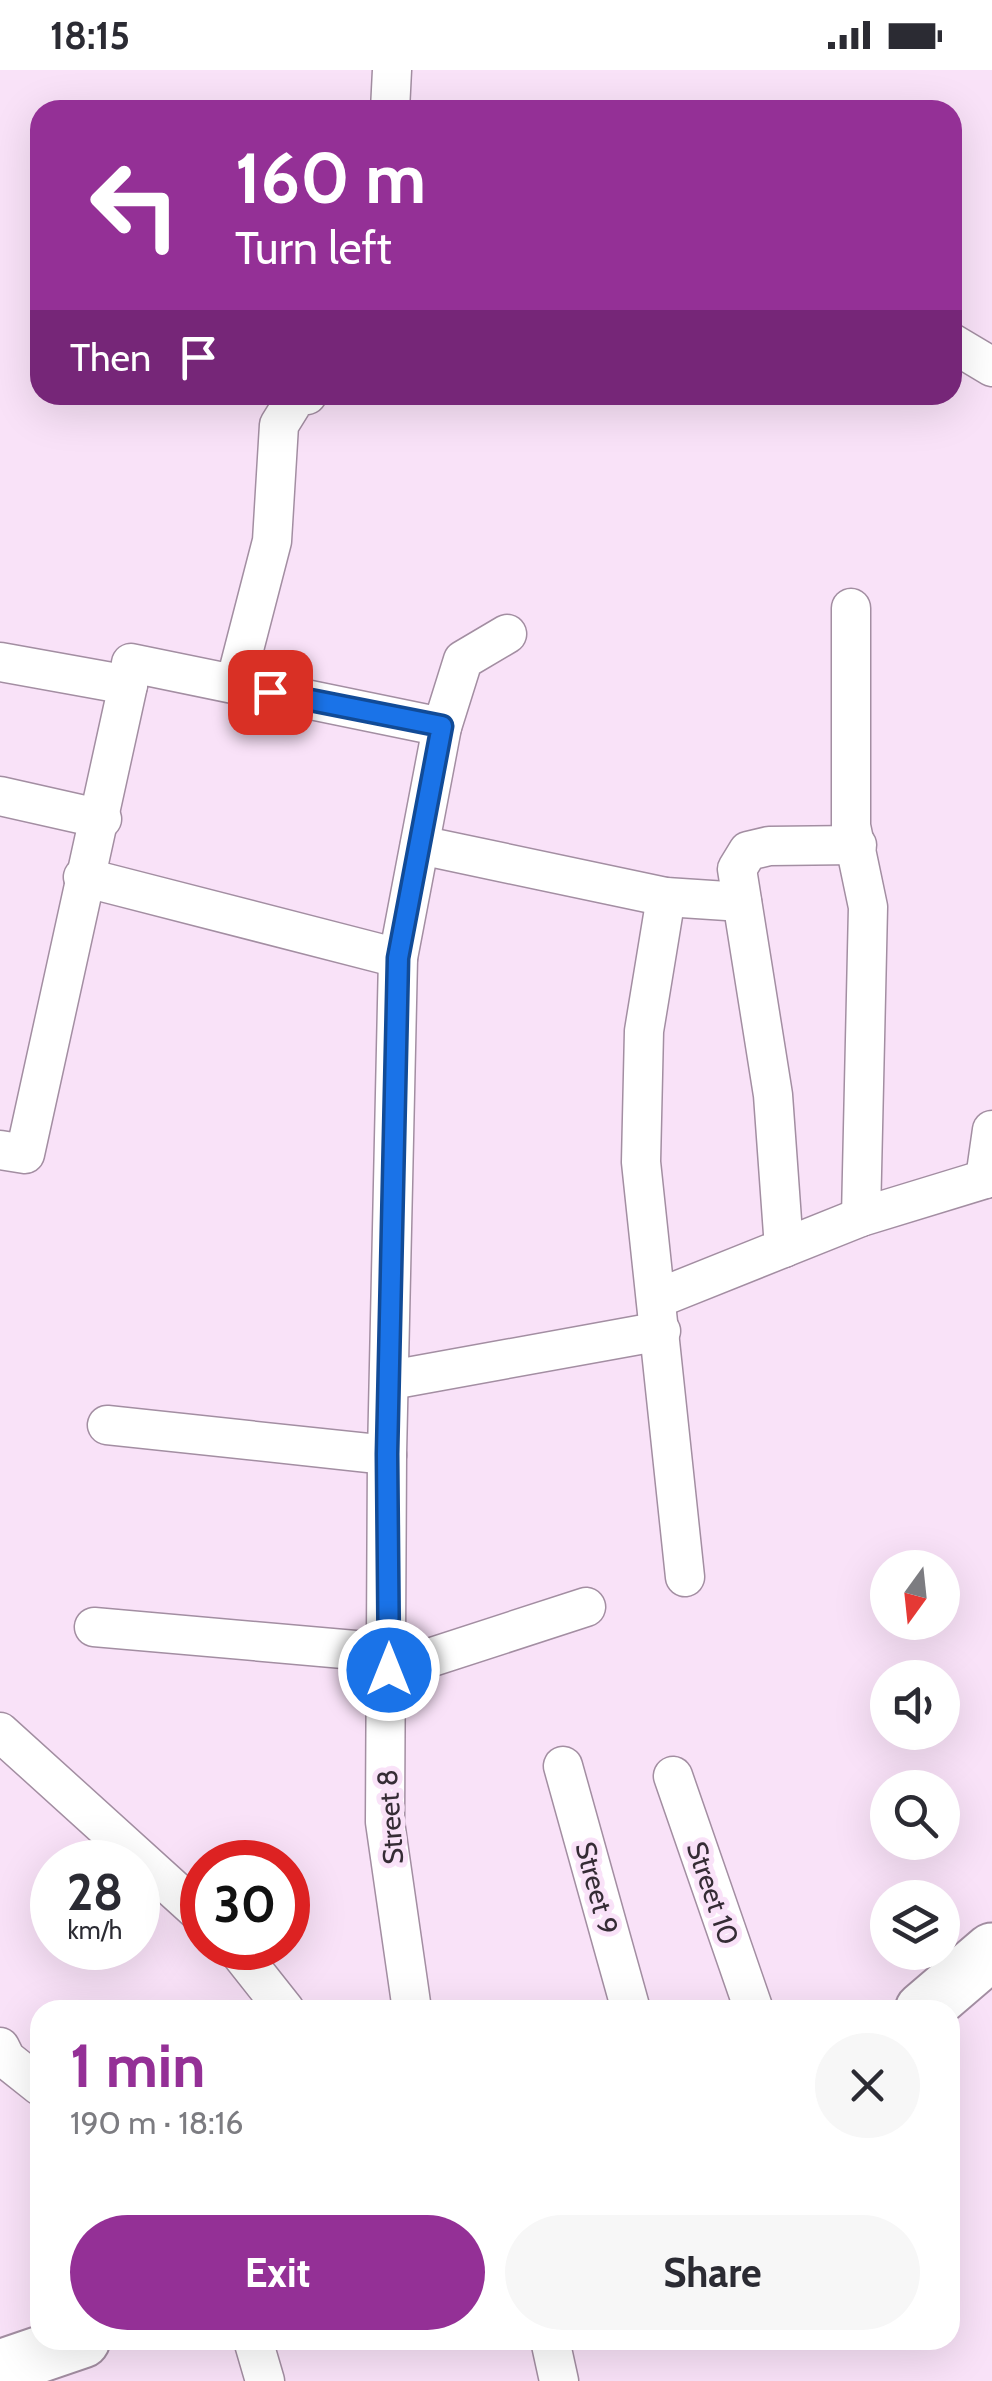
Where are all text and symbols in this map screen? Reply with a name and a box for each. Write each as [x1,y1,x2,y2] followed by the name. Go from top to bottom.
[50,12,130,59] text: 18:15
[235,135,426,221] text: 160 m
[70,140,200,270] icon: left
[235,221,392,275] text: Turn left
[171,330,226,385] icon: arrive
[70,334,151,381] text: Then
[228,650,313,735] pin
[243,665,298,720] icon: arrive
[870,1550,960,1640] north arrow
[870,1550,960,1970] map controls
[337,1618,441,1722] position arrow
[870,1660,960,1750] button: sound
[370,1768,410,1866] street label: Street 8
[870,1770,960,1860] button: search
[680,1837,746,1949] street label: Street 10
[568,1838,626,1938] street label: Street 9
[180,1840,310,1970] speed limit sign: 30
[67,1862,123,1923] text: 28
[870,1880,960,1970] button: layers
[68,1915,122,1945] text: km/h
[70,2029,205,2102] text: 1 min
[815,2033,920,2138] button: close
[70,2103,243,2142] text: 190 m · 18:16
[70,2215,485,2330] button: Exit
[505,2215,920,2330] button: Share

